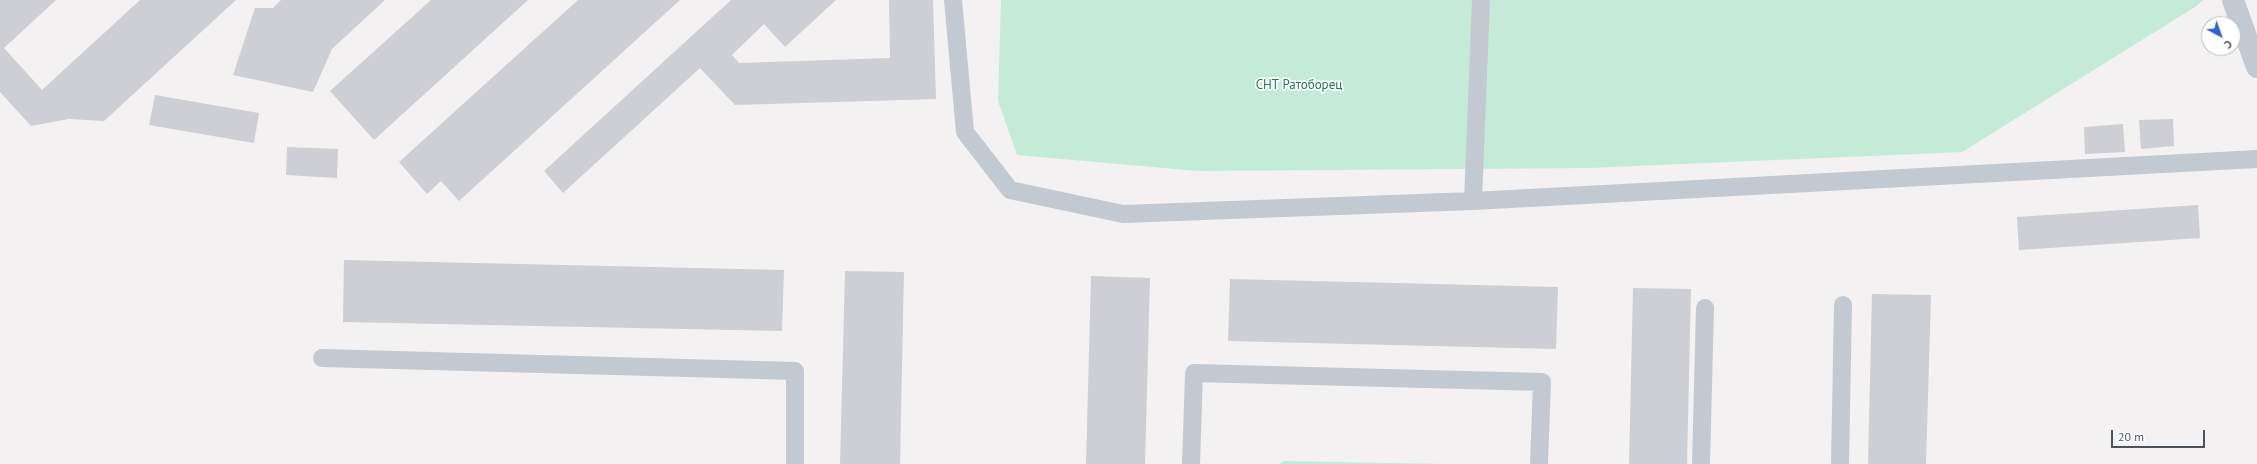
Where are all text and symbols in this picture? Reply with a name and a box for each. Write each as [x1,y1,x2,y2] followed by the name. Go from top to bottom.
[2201,16,2241,56] north arrow
[2221,37,2235,52] text: С
[1256,77,1342,93] park label: СНТ Ратоборец
[2113,422,2207,448] scale bar
[2118,429,2144,444] text: 20 m

